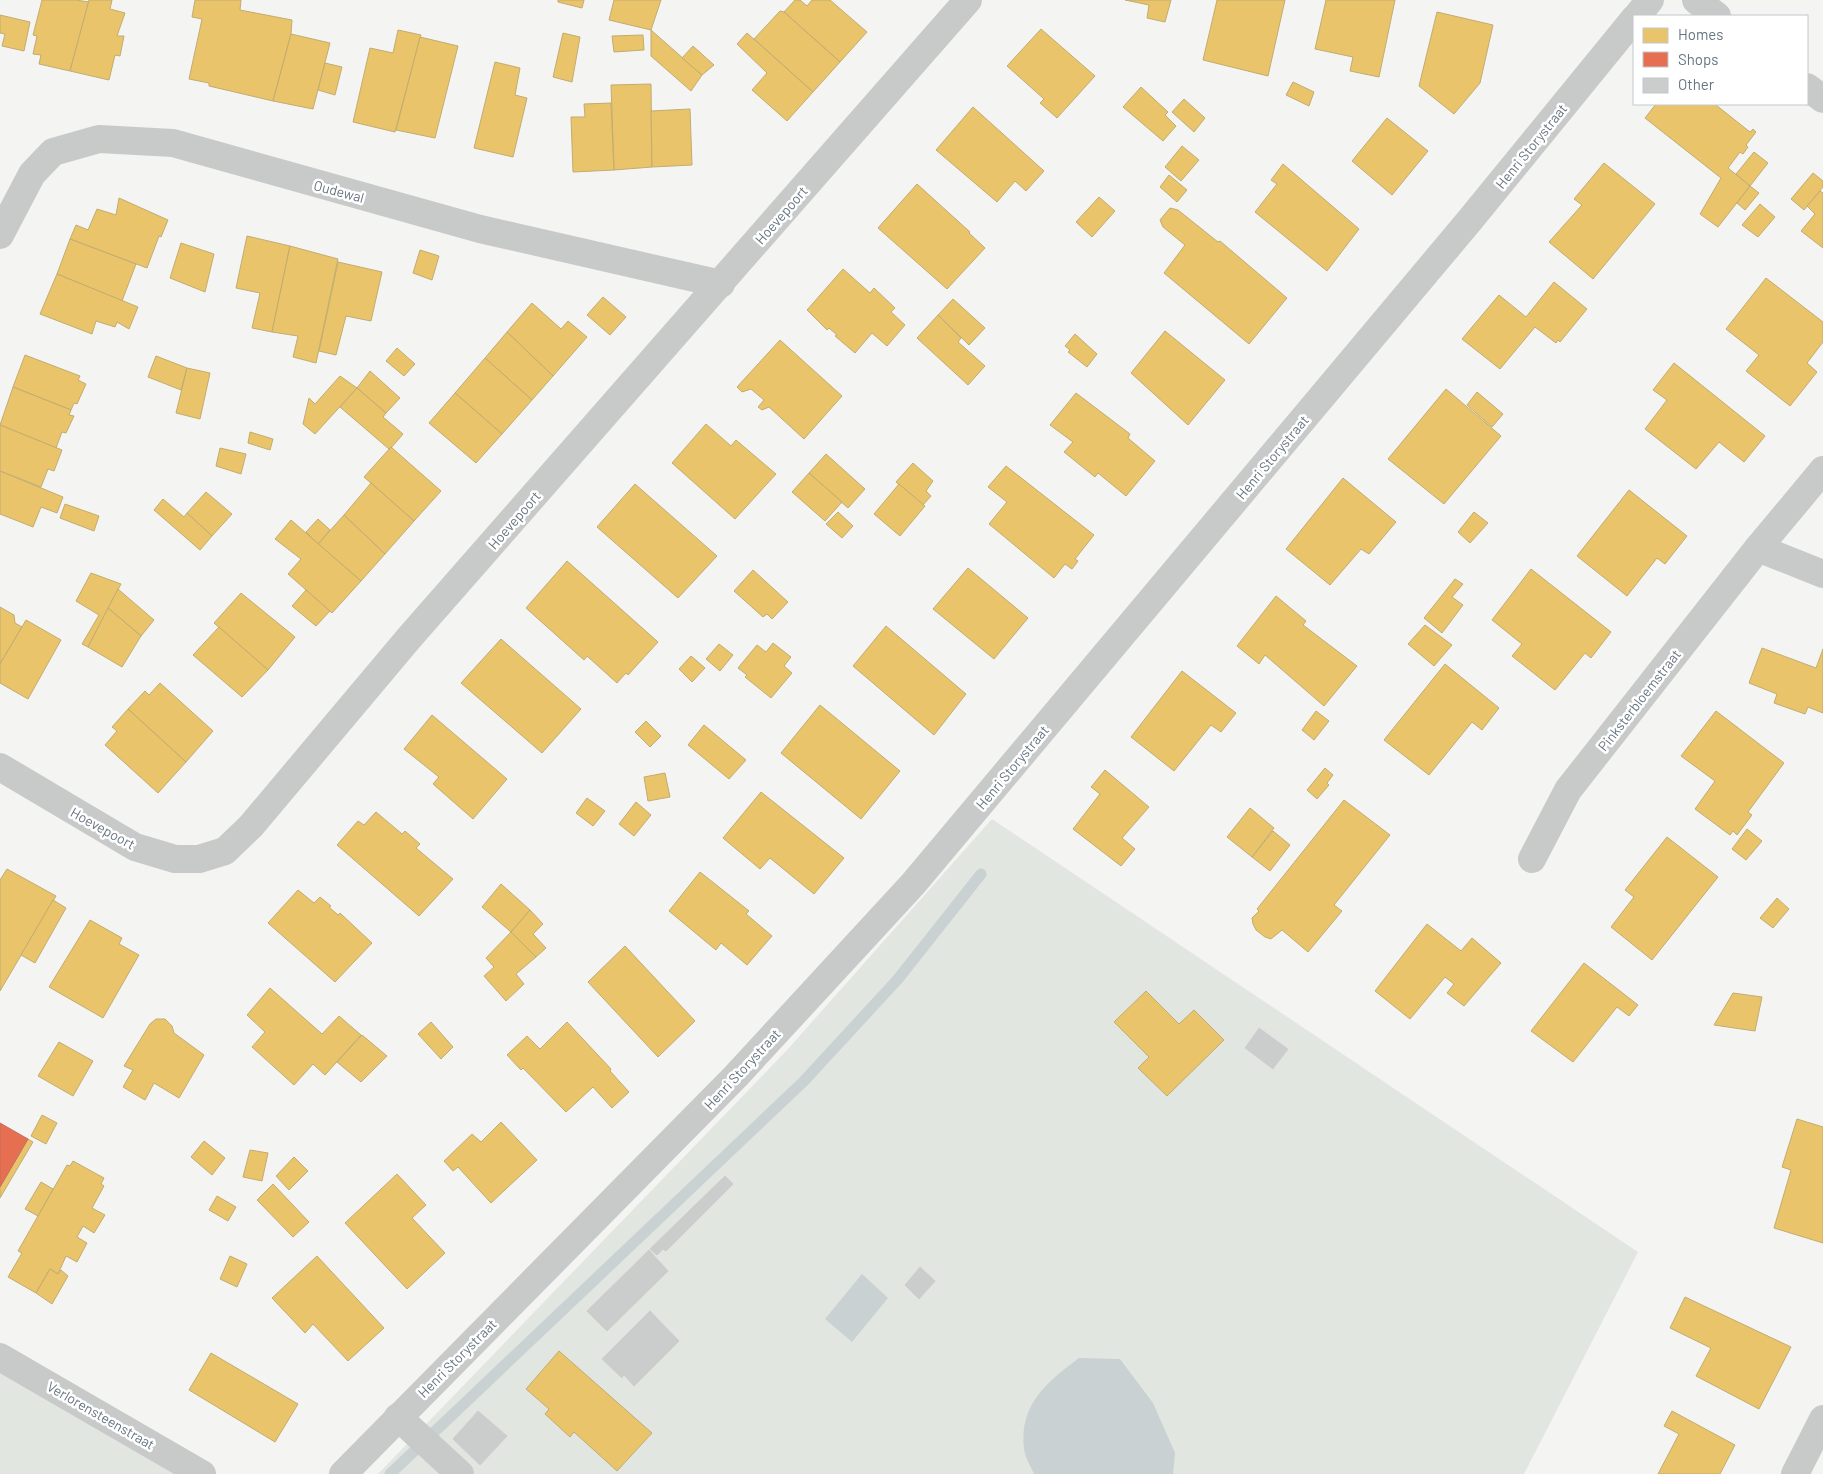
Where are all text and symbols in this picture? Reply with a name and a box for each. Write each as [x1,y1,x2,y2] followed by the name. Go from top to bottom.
[1633,15,1808,105] legend
[1678,25,1723,43] text: Homes
[1678,50,1718,68] text: Shops
[1678,75,1715,93] text: Other
[1492,100,1570,192] street label: Henri Storystraat
[312,176,366,206] street label: Oudewal
[751,183,811,247] street label: Hoevepoort
[1232,412,1312,502] street label: Henri Storystraat
[484,488,544,552] street label: Hoevepoort
[1594,646,1684,754] street label: Pinksterbloemstraat
[972,722,1052,812] street label: Henri Storystraat
[68,803,138,853] street label: Hoevepoort
[700,1025,784,1113] street label: Henri Storystraat
[414,1315,500,1401] street label: Henri Storystraat
[44,1377,158,1453] street label: Verlorensteenstraat

